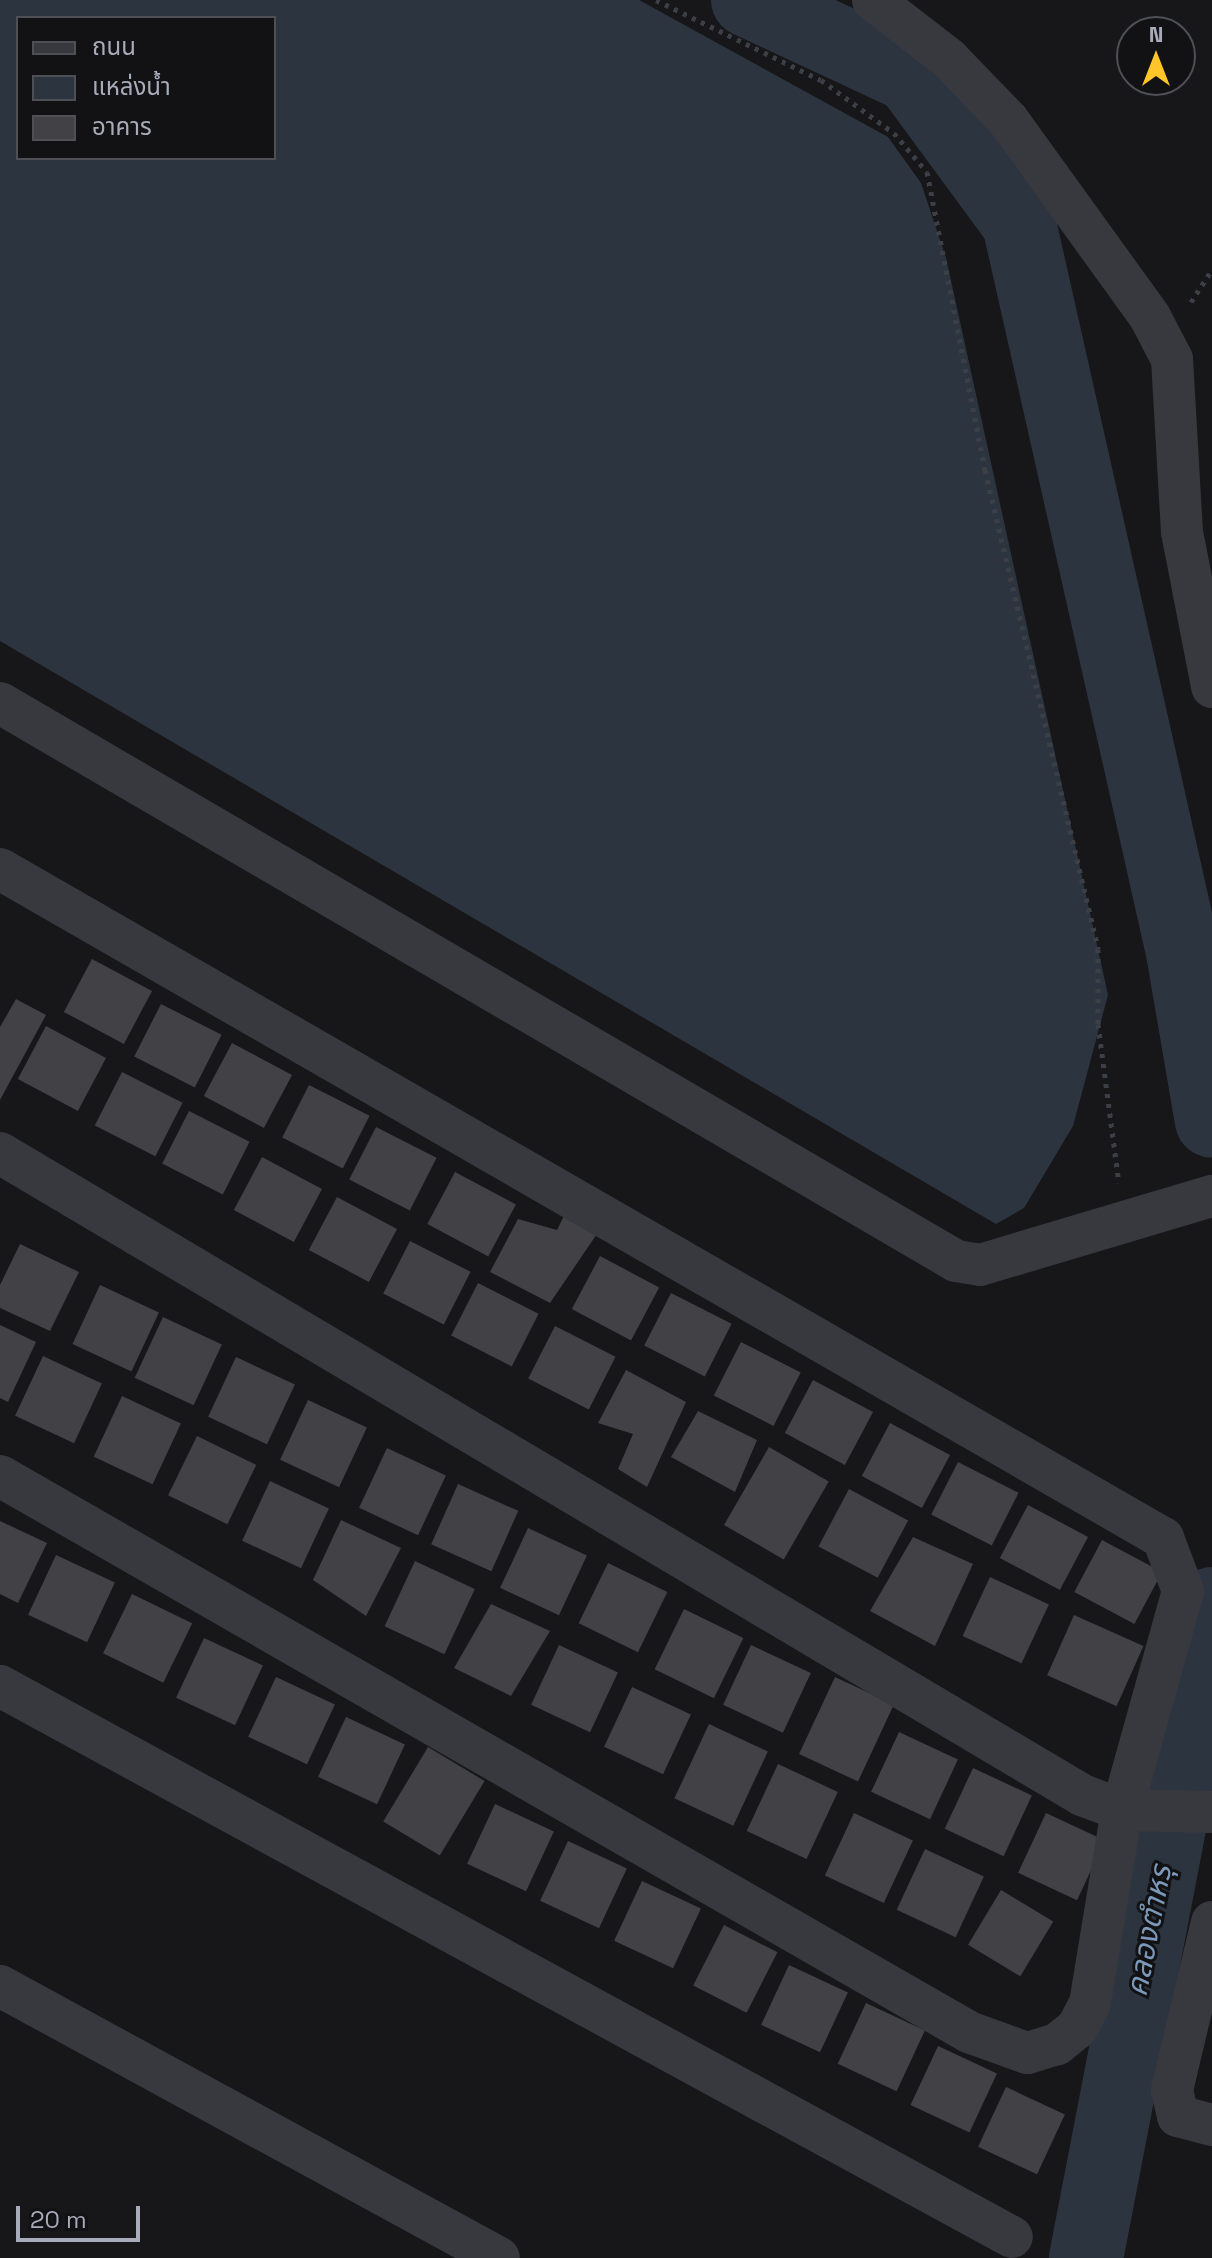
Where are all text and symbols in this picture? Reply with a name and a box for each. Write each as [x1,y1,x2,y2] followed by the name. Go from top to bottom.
[16,16,276,160] legend
[1116,16,1196,96] north arrow
[1149,20,1163,48] text: N
[92,31,136,62] text: ถนน
[92,71,171,102] text: แหล่งน้ำ
[92,111,152,142] text: อาคาร
[1119,1863,1179,1999] water label: คลองตำหรุ
[20,2190,144,2240] scale bar
[30,2204,87,2235] text: 20 m

